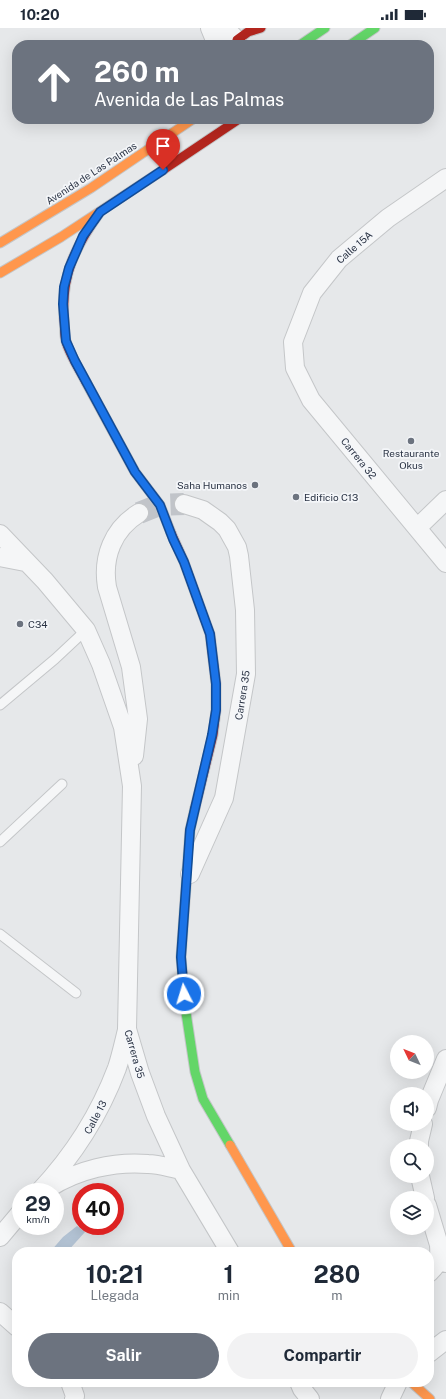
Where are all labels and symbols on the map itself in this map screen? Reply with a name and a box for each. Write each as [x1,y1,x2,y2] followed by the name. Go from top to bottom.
[146,129,180,170] pin
[43,139,139,207] street label: Avenida de Las Palmas
[334,228,374,266] street label: Calle 15A
[339,435,379,481] street label: Carrera 32
[406,436,416,446] marker: Restaurante Okus
[383,447,440,471] place label: Restaurante Okus
[177,479,247,491] place label: Saha Humanos
[250,480,260,490] marker: Saha Humanos
[304,491,358,503] place label: Edificio C13
[291,492,301,502] marker: Edificio C13
[28,618,47,630] place label: C34
[15,619,25,629] marker: C34
[232,669,252,721] street label: Carrera 35
[163,973,205,1015] position arrow
[122,1028,148,1080] street label: Carrera 35
[390,1035,434,1079] north arrow
[81,1098,109,1136] street label: Calle 13
[72,1183,124,1235] speed limit sign: 40

